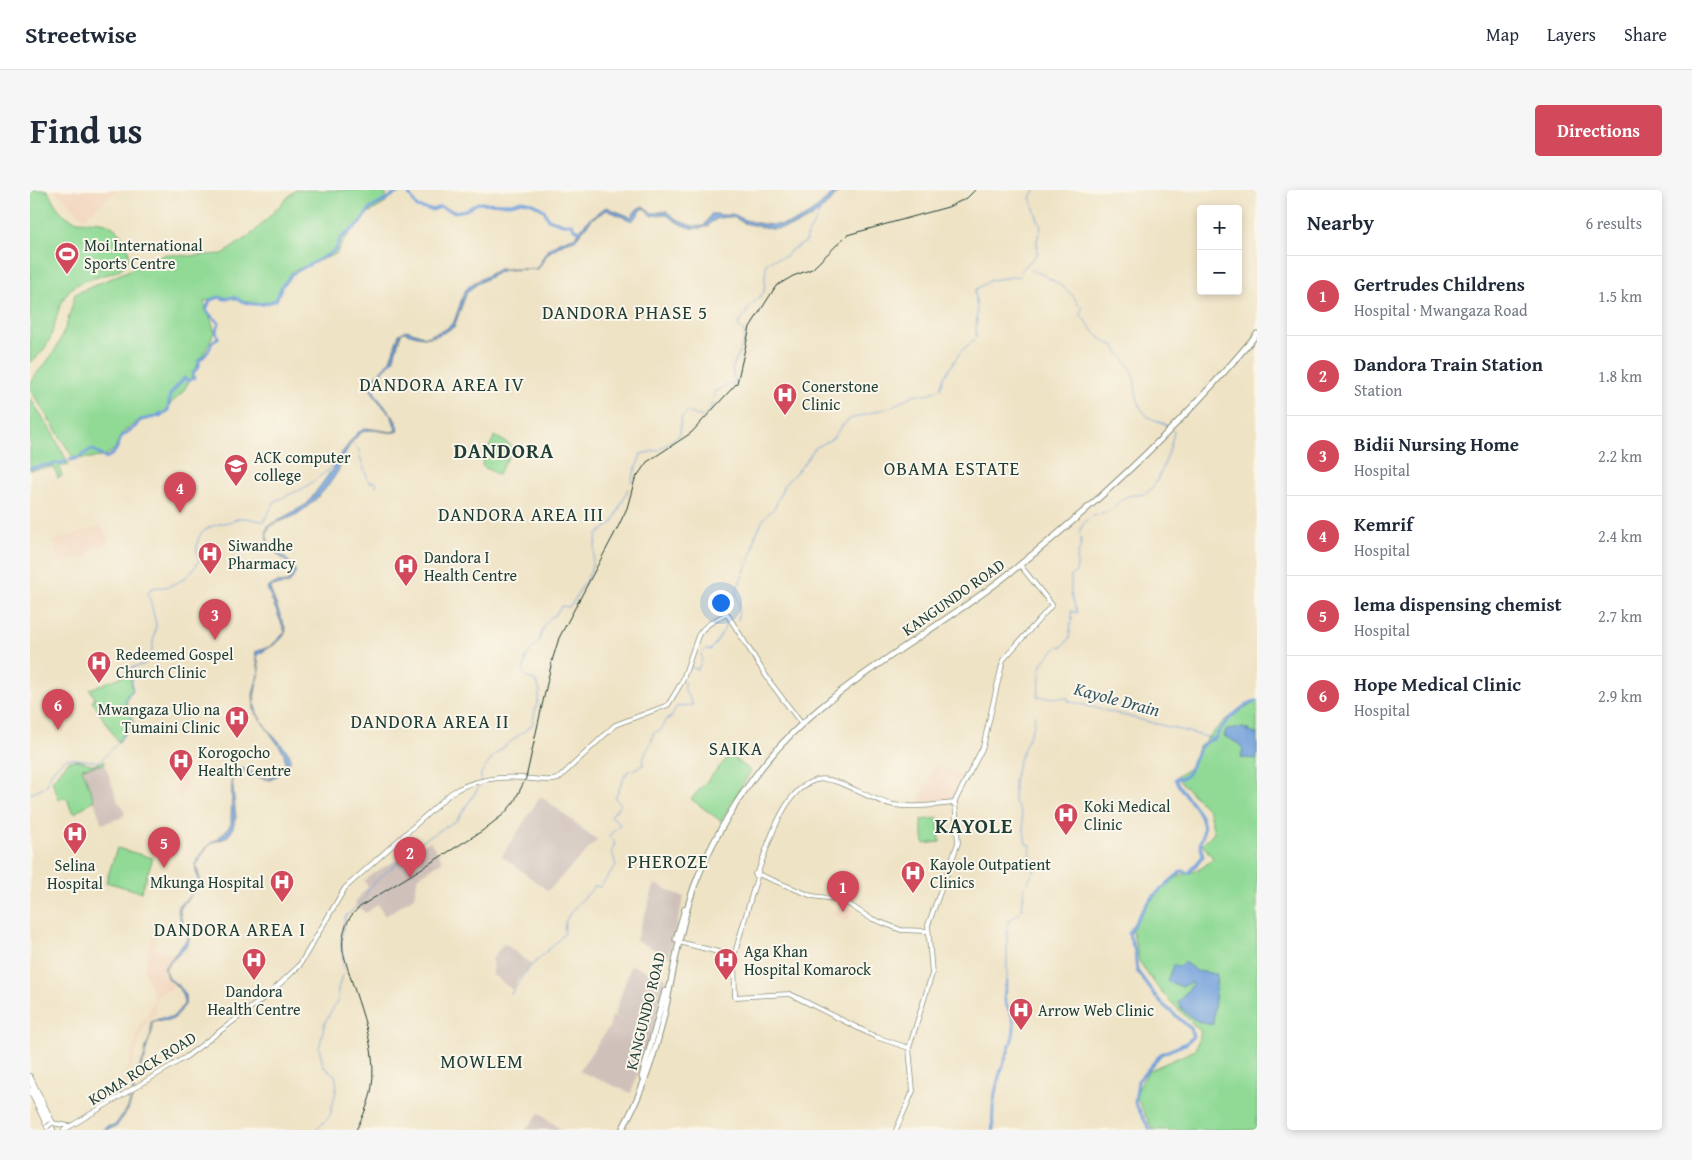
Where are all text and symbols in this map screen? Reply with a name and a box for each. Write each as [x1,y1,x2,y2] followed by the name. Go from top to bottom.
[25,17,137,52] text: Streetwise
[1486,21,1519,48] text: Map
[1547,21,1596,48] text: Layers
[1624,21,1667,48] text: Share
[30,105,143,156] text: Find us
[1535,105,1662,156] button: Directions
[1197,205,1242,295] map controls
[1197,205,1242,250] button: +
[1307,207,1374,238] text: Nearby
[1585,211,1642,235] text: 6 results
[84,233,203,275] place label: Moi International Sports Centre
[54,241,80,275] sports icon: Moi International Sports Centre
[1197,250,1242,295] button: −
[1354,270,1525,298] text: Gertrudes Childrens
[1319,284,1327,308] text: 1
[1598,284,1642,308] text: 1.5 km
[542,298,708,326] district label: DANDORA PHASE 5
[1354,298,1528,322] text: Hospital · Mwangaza Road
[1354,350,1543,378] text: Dandora Train Station
[1319,364,1327,388] text: 2
[1598,364,1642,388] text: 1.8 km
[359,370,525,398] district label: DANDORA AREA IV
[802,374,879,416] place label: Conerstone Clinic
[1354,378,1402,402] text: Station
[772,382,798,416] hospital icon: Conerstone Clinic
[1354,430,1519,458] text: Bidii Nursing Home
[454,435,554,466] district label: DANDORA
[1319,444,1327,468] text: 3
[1598,444,1642,468] text: 2.2 km
[254,445,351,487] place label: ACK computer college
[223,453,249,487] school or university icon: ACK computer college
[884,454,1020,482] district label: OBAMA ESTATE
[1354,458,1410,482] text: Hospital
[164,472,196,513] pin: 4
[438,500,604,528] district label: DANDORA AREA III
[1354,510,1413,538] text: Kemrif
[1319,524,1327,548] text: 4
[1598,524,1642,548] text: 2.4 km
[228,533,295,575] place label: Siwandhe Pharmacy
[1354,538,1410,562] text: Hospital
[197,541,223,575] hospital icon: Siwandhe Pharmacy
[424,545,517,587] place label: Dandora I Health Centre
[897,552,1010,642] street label: KANGUNDO ROAD
[393,553,419,587] hospital icon: Dandora I Health Centre
[708,590,734,616] your location
[1354,590,1562,618] text: lema dispensing chemist
[199,599,231,640] pin: 3
[1319,604,1327,628] text: 5
[1598,604,1642,628] text: 2.7 km
[1354,618,1410,642] text: Hospital
[116,642,234,684] place label: Redeemed Gospel Church Clinic
[86,650,112,684] hospital icon: Redeemed Gospel Church Clinic
[1354,670,1521,698] text: Hope Medical Clinic
[1070,674,1163,723] water label: Kayole Drain
[1319,684,1327,708] text: 6
[1598,684,1642,708] text: 2.9 km
[42,689,74,730] pin: 6
[98,697,220,739] place label: Mwangaza Ulio na Tumaini Clinic
[1354,698,1410,722] text: Hospital
[224,705,250,739] hospital icon: Mwangaza Ulio na Tumaini Clinic
[350,707,510,735] district label: DANDORA AREA II
[709,734,763,762] district label: SAIKA
[198,740,291,782] place label: Korogocho Health Centre
[168,748,194,782] hospital icon: Korogocho Health Centre
[1084,794,1171,836] place label: Koki Medical Clinic
[1053,802,1079,836] hospital icon: Koki Medical Clinic
[935,810,1013,841] district label: KAYOLE
[62,821,88,855] hospital icon: Selina Hospital
[148,827,180,868] pin: 5
[394,837,426,878] pin: 2
[627,847,709,875] district label: PHEROZE
[930,852,1051,894] place label: Kayole Outpatient Clinics
[47,853,103,895] place label: Selina Hospital
[900,860,926,894] hospital icon: Kayole Outpatient Clinics
[269,869,295,903] hospital icon: Mkunga Hospital
[150,870,265,894] place label: Mkunga Hospital
[827,871,859,912] pin: 1
[154,915,306,943] district label: DANDORA AREA I
[744,939,872,981] place label: Aga Khan Hospital Komarock
[241,947,267,981] hospital icon: Dandora Health Centre
[713,947,739,981] hospital icon: Aga Khan Hospital Komarock
[619,949,671,1073] street label: KANGUNDO ROAD
[207,979,301,1021] place label: Dandora Health Centre
[1008,997,1034,1031] hospital icon: Arrow Web Clinic
[1038,998,1154,1022] place label: Arrow Web Clinic
[83,1025,201,1111] street label: KOMA ROCK ROAD
[440,1047,524,1075] district label: MOWLEM

